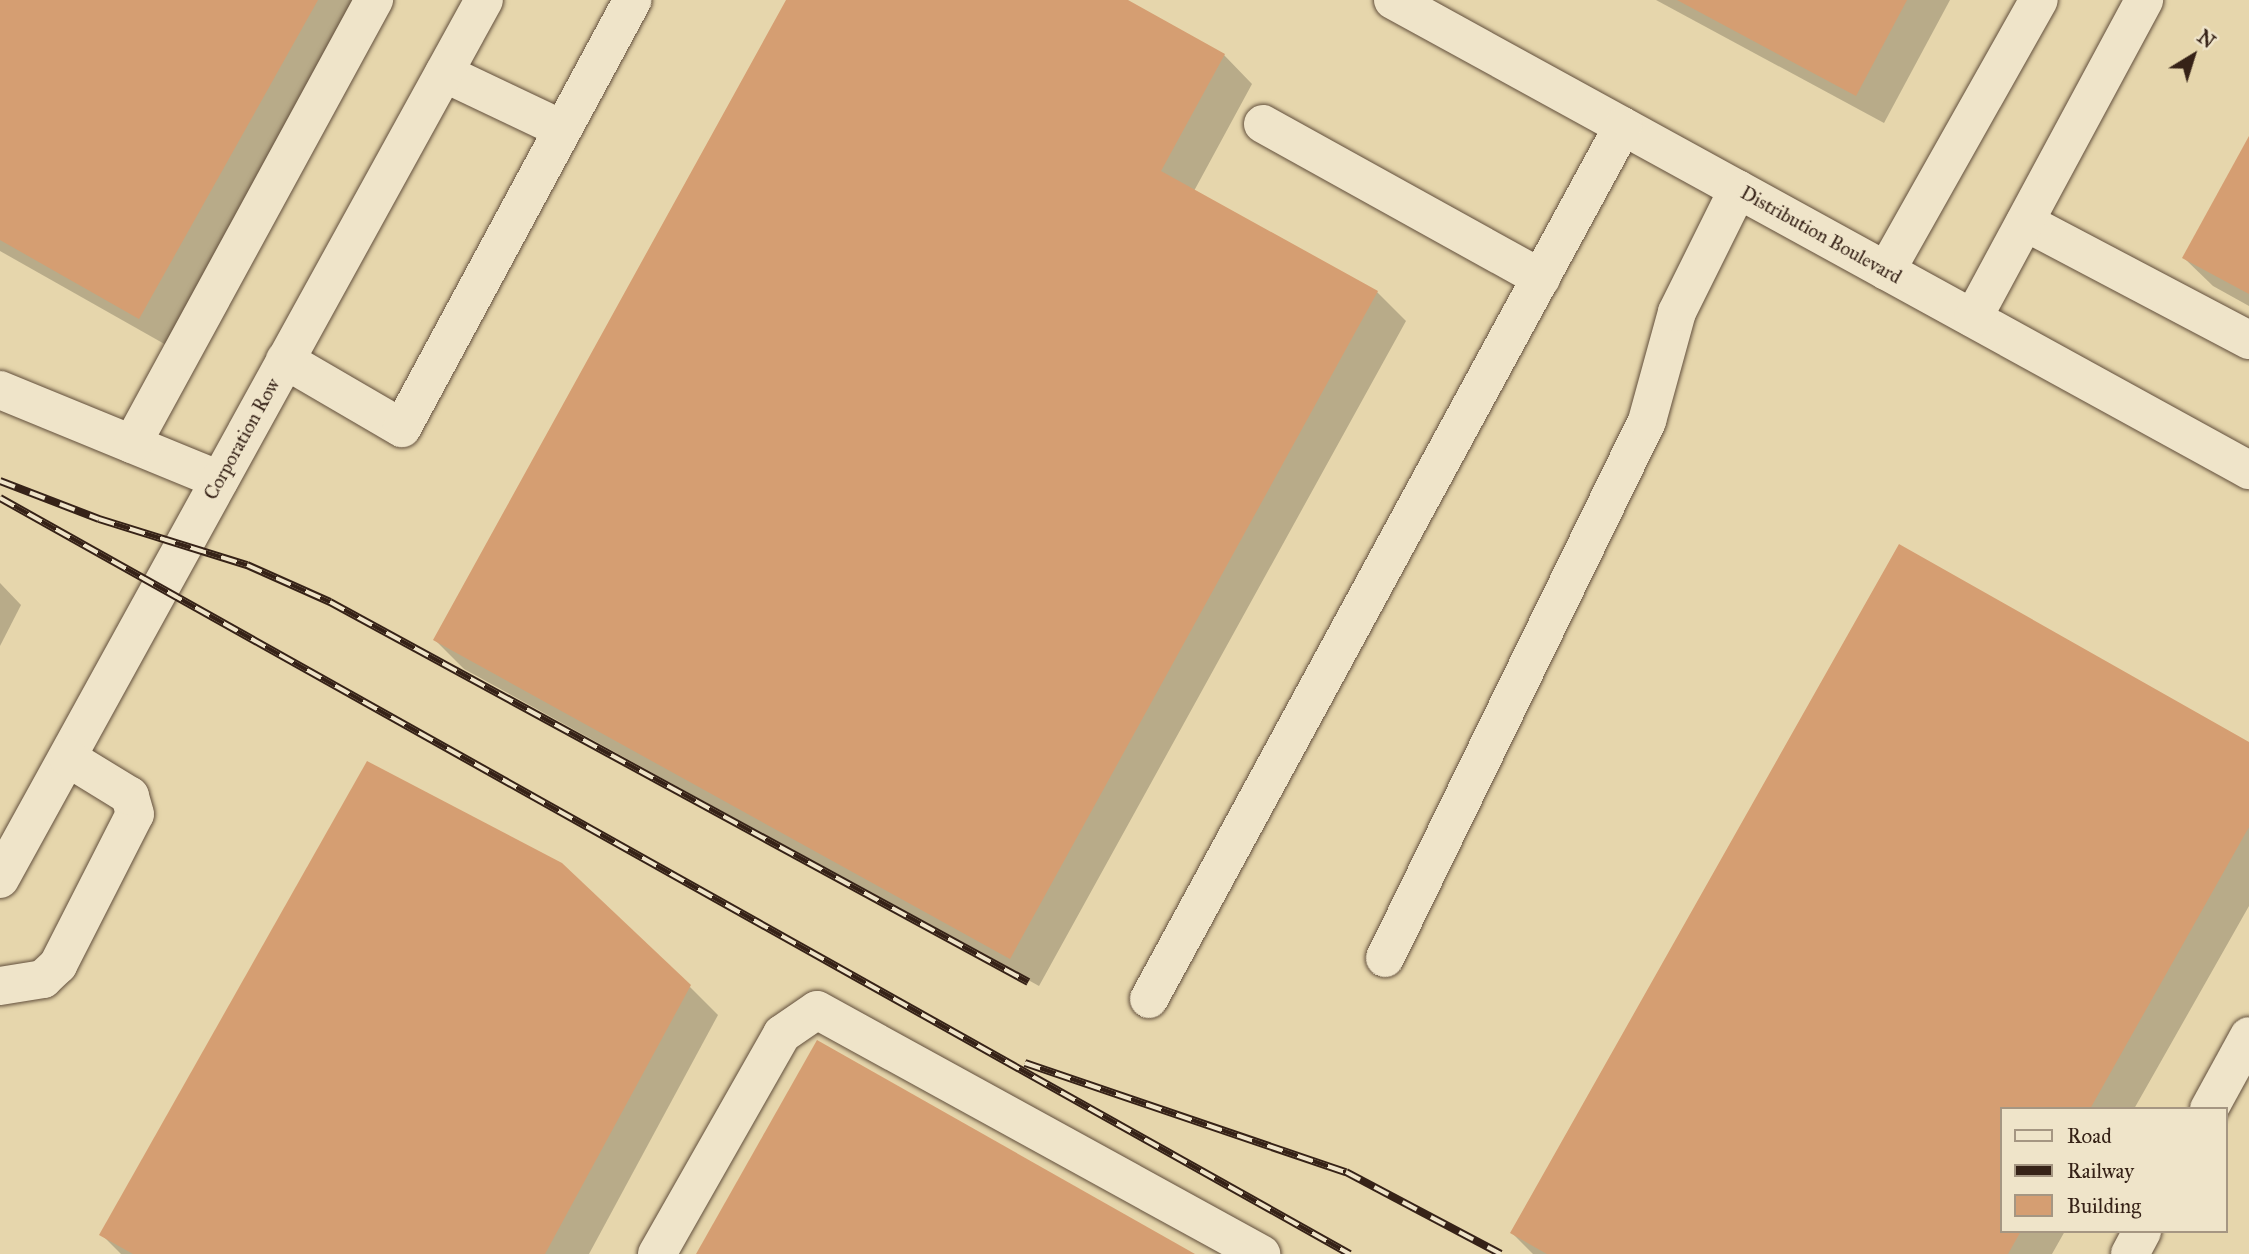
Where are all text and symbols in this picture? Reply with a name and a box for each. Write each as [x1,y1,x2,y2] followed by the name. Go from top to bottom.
[2158,21,2228,91] north arrow
[2193,25,2220,53] text: N
[1737,181,1905,289] street label: Distribution Boulevard
[199,374,285,504] street label: Corporation Row
[2000,1107,2228,1233] legend
[2067,1123,2112,1149] text: Road
[2067,1158,2134,1184] text: Railway
[2067,1193,2141,1219] text: Building

